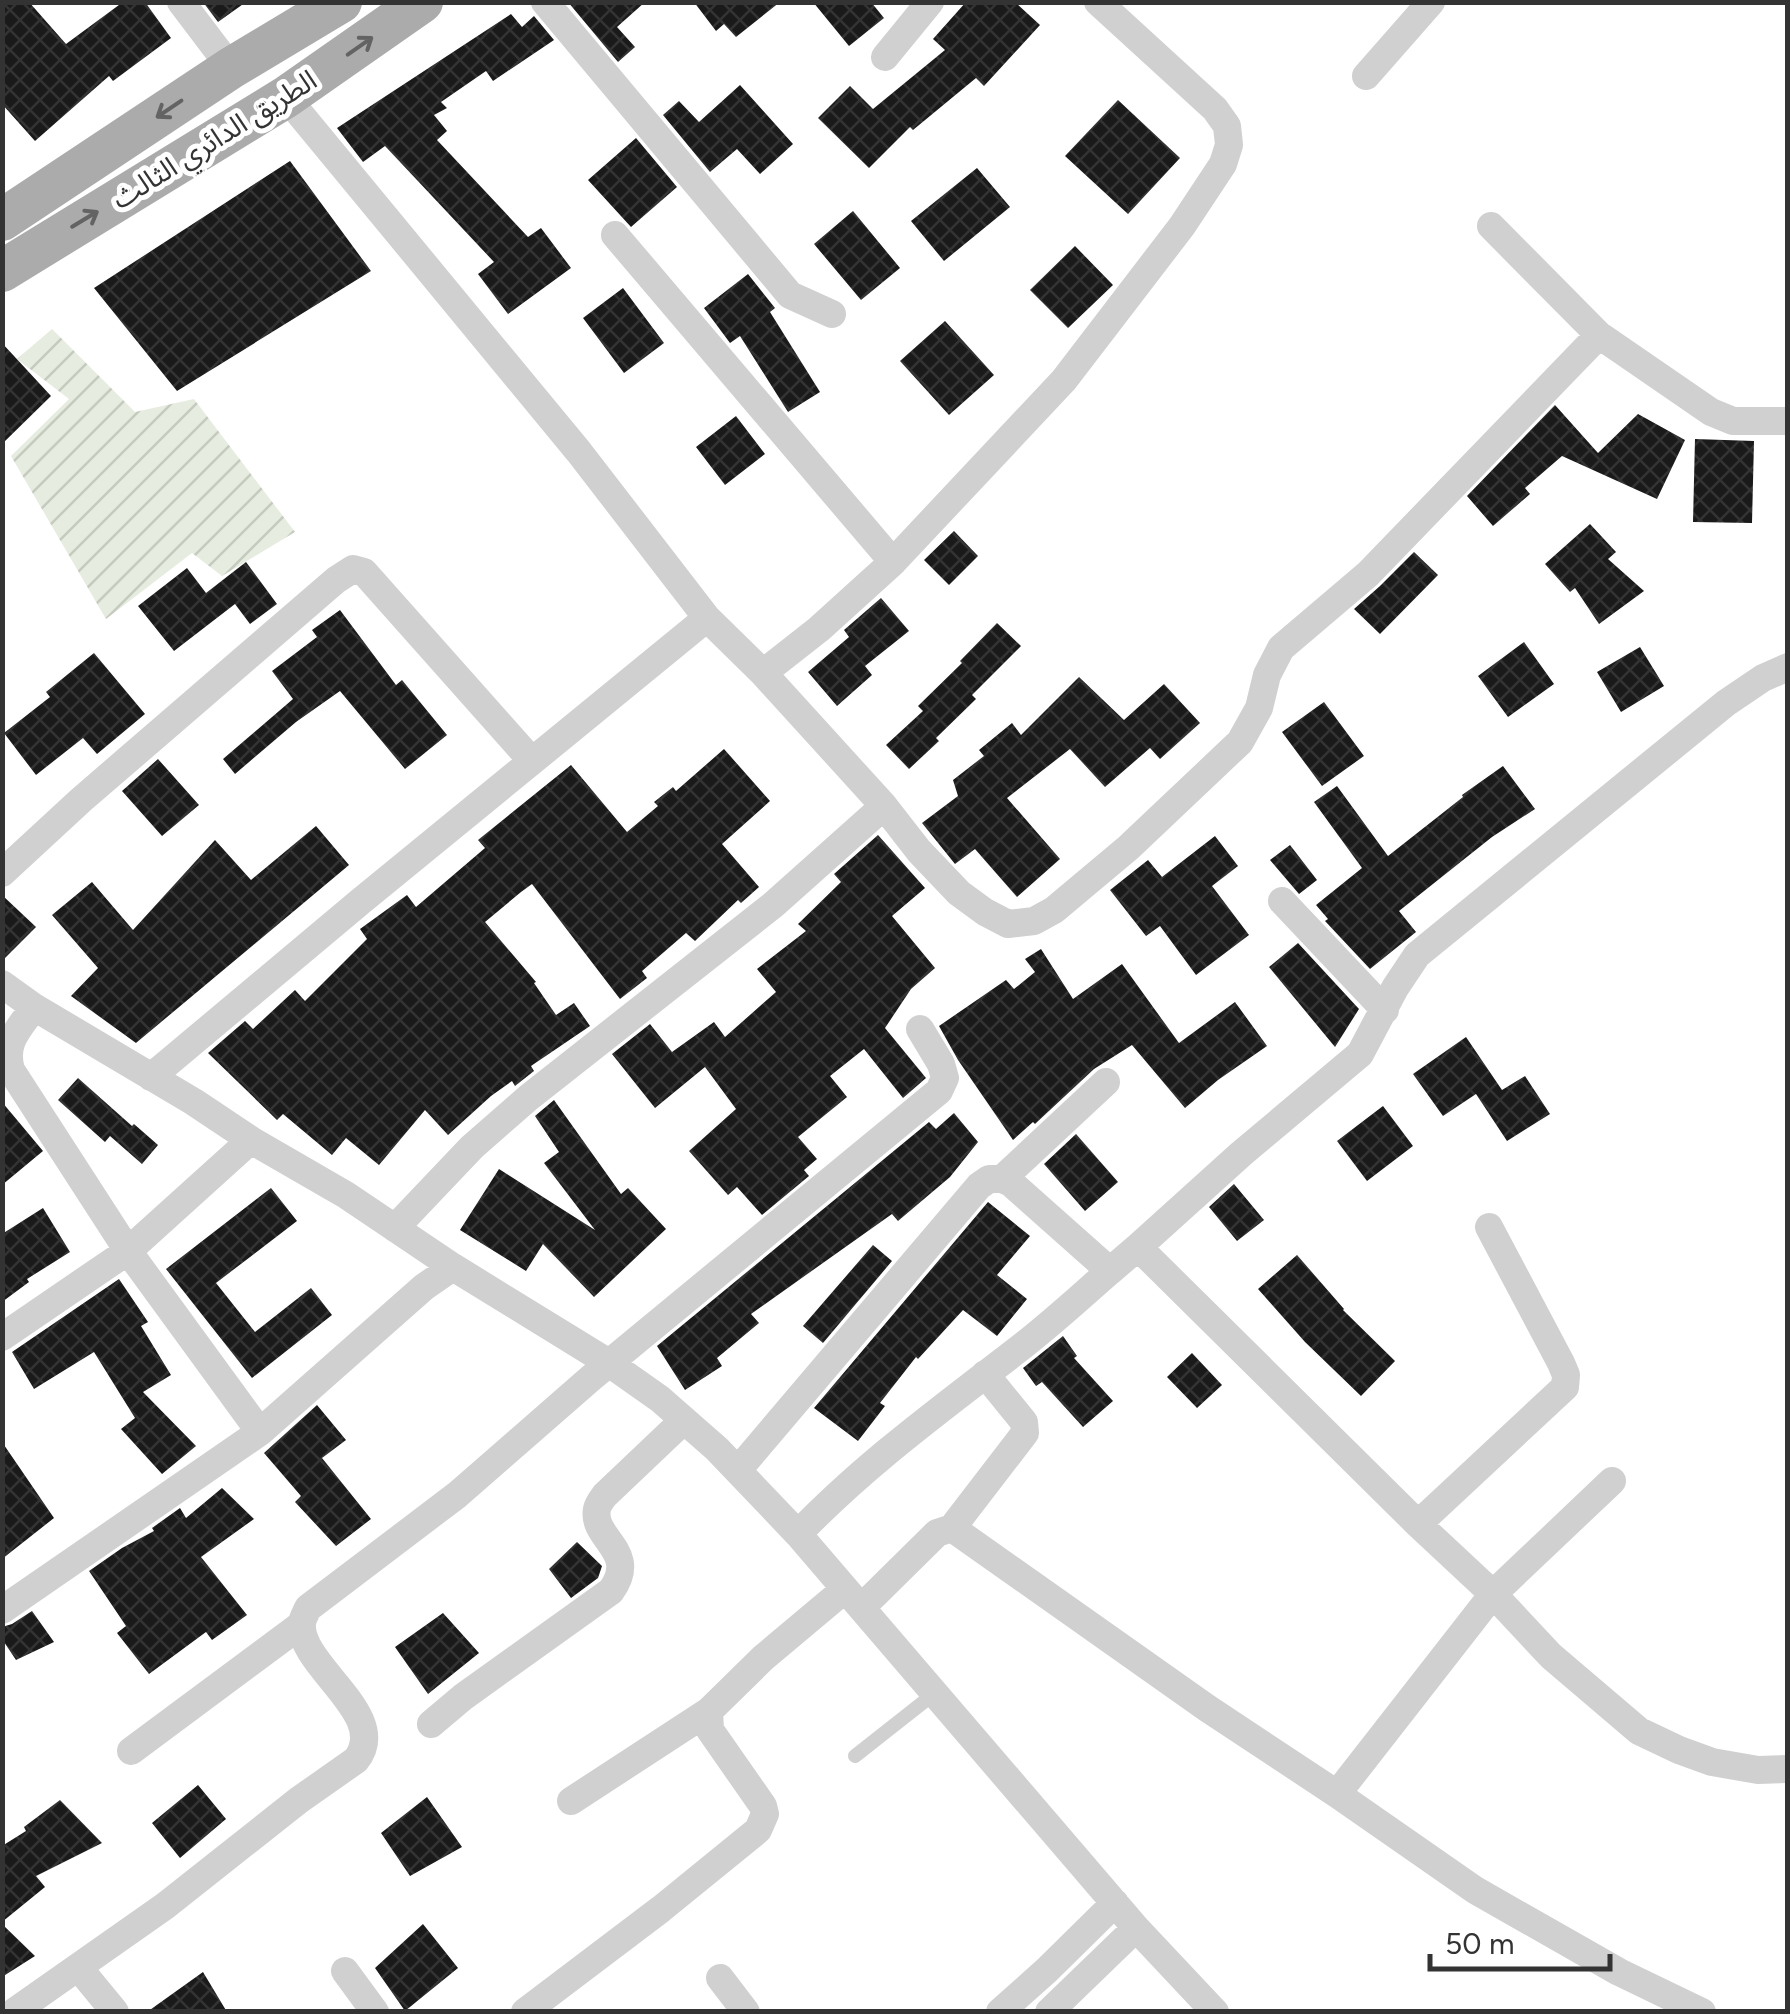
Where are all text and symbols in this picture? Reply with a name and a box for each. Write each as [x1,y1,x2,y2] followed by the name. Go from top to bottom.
[345,36,373,57] one-way arrow
[105,62,325,219] street label: الطريق الدائري الثالث
[155,98,183,119] one-way arrow
[70,209,99,229] one-way arrow
[1430,1909,1610,1971] scale bar
[1445,1925,1514,1962] text: 50 m

